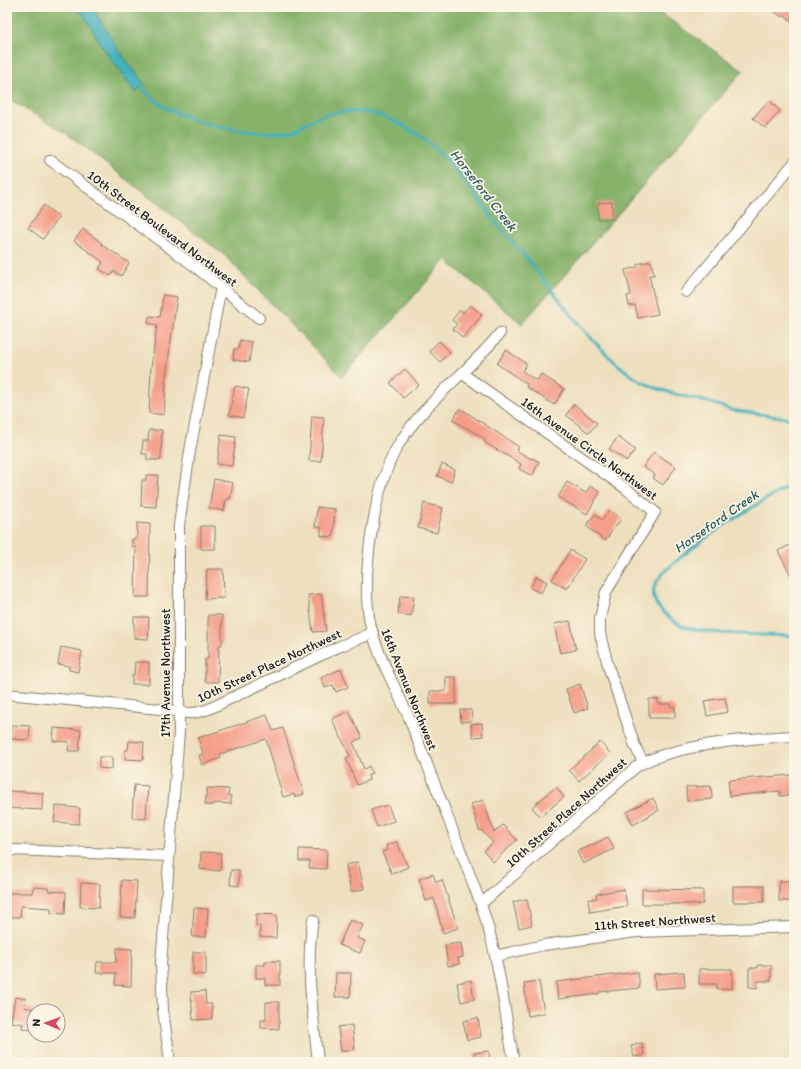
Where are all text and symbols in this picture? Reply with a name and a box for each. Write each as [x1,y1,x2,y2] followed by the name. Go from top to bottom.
[446,146,521,235] water label: Horseford Creek
[85,167,241,290] street label: 10th Street Boulevard Northwest
[519,394,661,503] street label: 16th Avenue Circle Northwest
[671,486,762,557] water label: Horseford Creek
[158,608,173,738] street label: 17th Avenue Northwest
[195,625,344,705] street label: 10th Street Place Northwest
[378,626,441,752] street label: 16th Avenue Northwest
[503,754,630,871] street label: 10th Street Place Northwest
[594,910,716,933] street label: 11th Street Northwest
[26,1003,66,1043] north arrow
[30,1019,43,1027] text: N

